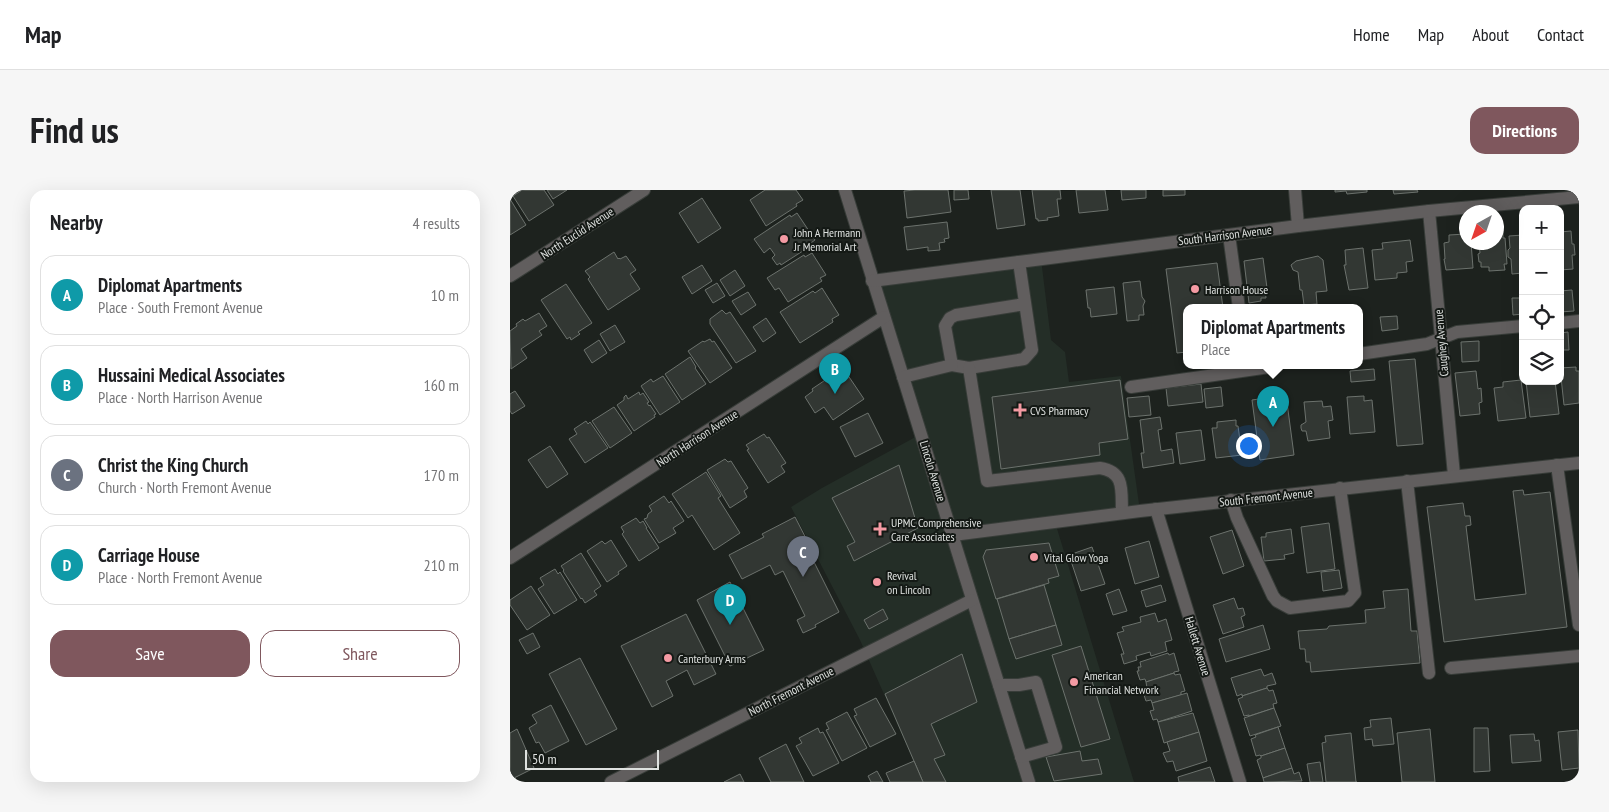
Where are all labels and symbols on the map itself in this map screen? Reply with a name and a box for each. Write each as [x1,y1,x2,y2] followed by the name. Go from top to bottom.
[538,204,616,262] street label: North Euclid Avenue
[1459,205,1504,250] north arrow
[1177,222,1273,248] street label: South Harrison Avenue
[793,225,861,254] place label: John A Hermann Jr Memorial Art
[778,233,790,245] marker: John A Hermann Jr Memorial Art
[1205,282,1268,297] place label: Harrison House
[1189,283,1201,295] marker: Harrison House
[1431,309,1451,377] street label: Caughey Avenue
[819,353,851,394] pin: B
[1257,386,1289,427] pin: A
[1030,403,1089,418] place label: CVS Pharmacy
[1014,404,1026,416] marker: CVS Pharmacy
[654,406,740,470] street label: North Harrison Avenue
[1236,433,1262,459] your location
[917,439,949,503] street label: Lincoln Avenue
[1218,485,1314,509] street label: South Fremont Avenue
[891,515,981,544] place label: UPMC Comprehensive Care Associates
[873,522,887,536] marker: UPMC Comprehensive Care Associates
[787,536,819,577] pin: C
[1043,550,1108,565] place label: Vital Glow Yoga
[1028,551,1040,563] marker: Vital Glow Yoga
[887,568,930,597] place label: Revival on Lincoln
[871,576,883,588] marker: Revival on Lincoln
[714,584,746,625] pin: D
[1182,615,1214,677] street label: Hallett Avenue
[678,651,746,666] place label: Canterbury Arms
[662,652,674,664] marker: Canterbury Arms
[746,663,836,719] street label: North Fremont Avenue
[1084,668,1159,697] place label: American Financial Network
[1068,676,1080,688] marker: American Financial Network
[525,747,659,770] scale bar

